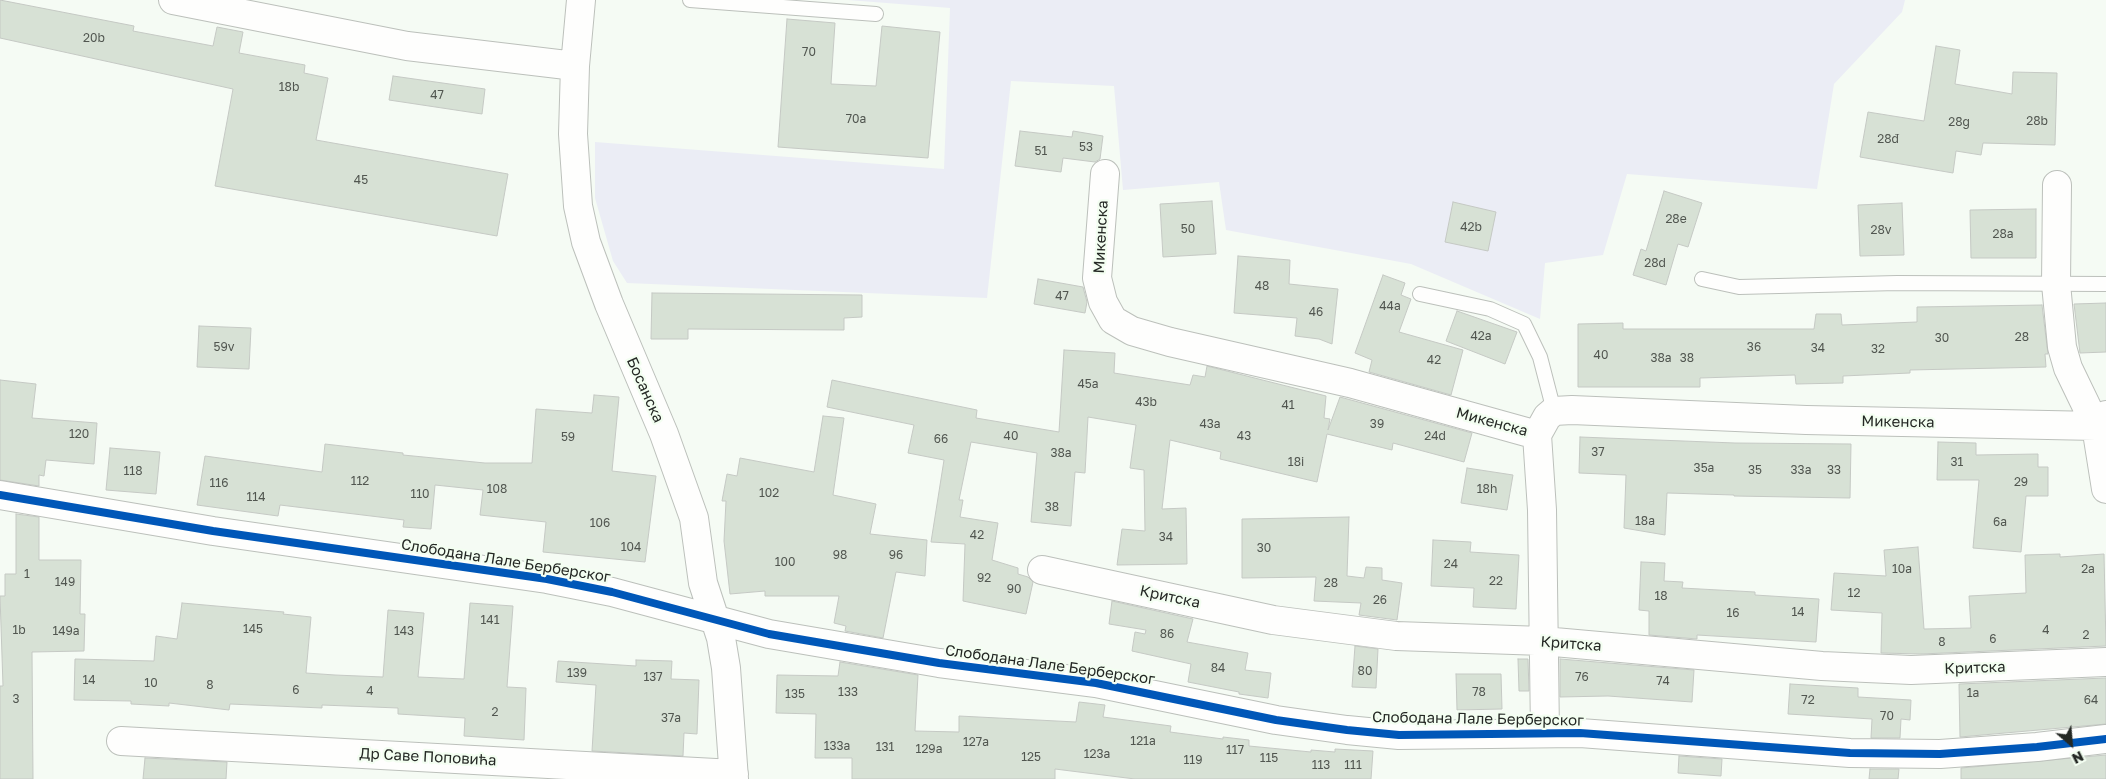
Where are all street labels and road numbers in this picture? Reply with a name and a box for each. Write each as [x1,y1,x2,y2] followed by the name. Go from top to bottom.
[1090,200,1112,274] street label: Микенска
[623,354,667,426] street label: Босанска
[1454,404,1530,440] street label: Микенска
[1861,412,1935,432] street label: Микенска
[400,536,612,586] street label: Слободана Лале Берберског
[1138,582,1202,612] street label: Критска
[1540,633,1602,655] street label: Критска
[944,641,1156,689] street label: Слободана Лале Берберског
[1944,658,2006,678] street label: Критска
[1372,708,1584,730] street label: Слободана Лале Берберског
[359,744,497,770] street label: Др Саве Поповића

